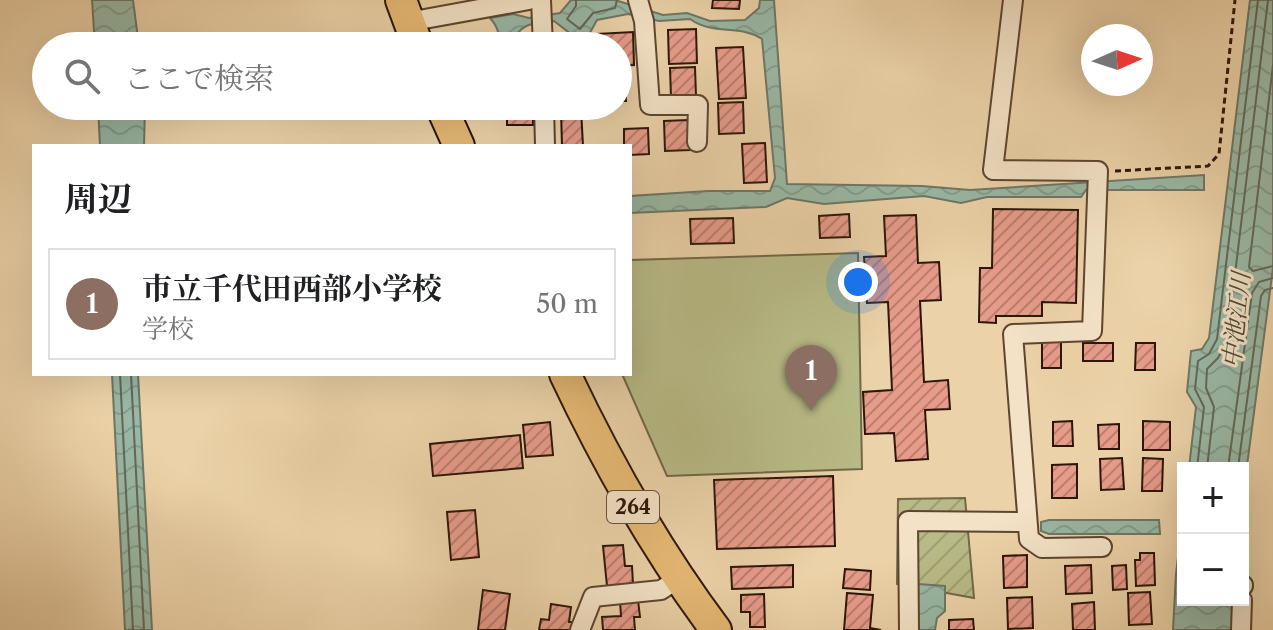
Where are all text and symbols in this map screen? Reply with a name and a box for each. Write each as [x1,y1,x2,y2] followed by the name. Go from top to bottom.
[1081,24,1153,96] north arrow
[32,32,632,120] search box
[60,54,104,98] icon: search
[124,60,274,97] text: ここで検索
[64,178,132,220] text: 周辺
[838,262,878,302] your location
[1217,268,1256,369] water label: 中池江川
[142,270,442,307] text: 市立千代田西部小学校
[86,288,98,320] text: 1
[536,288,598,320] text: 50 m
[142,313,194,345] text: 学校
[785,345,837,411] pin: 1
[1177,462,1249,606] map controls
[1177,462,1249,534] button: +
[607,491,659,523] road number: 264
[1177,534,1249,606] button: −

